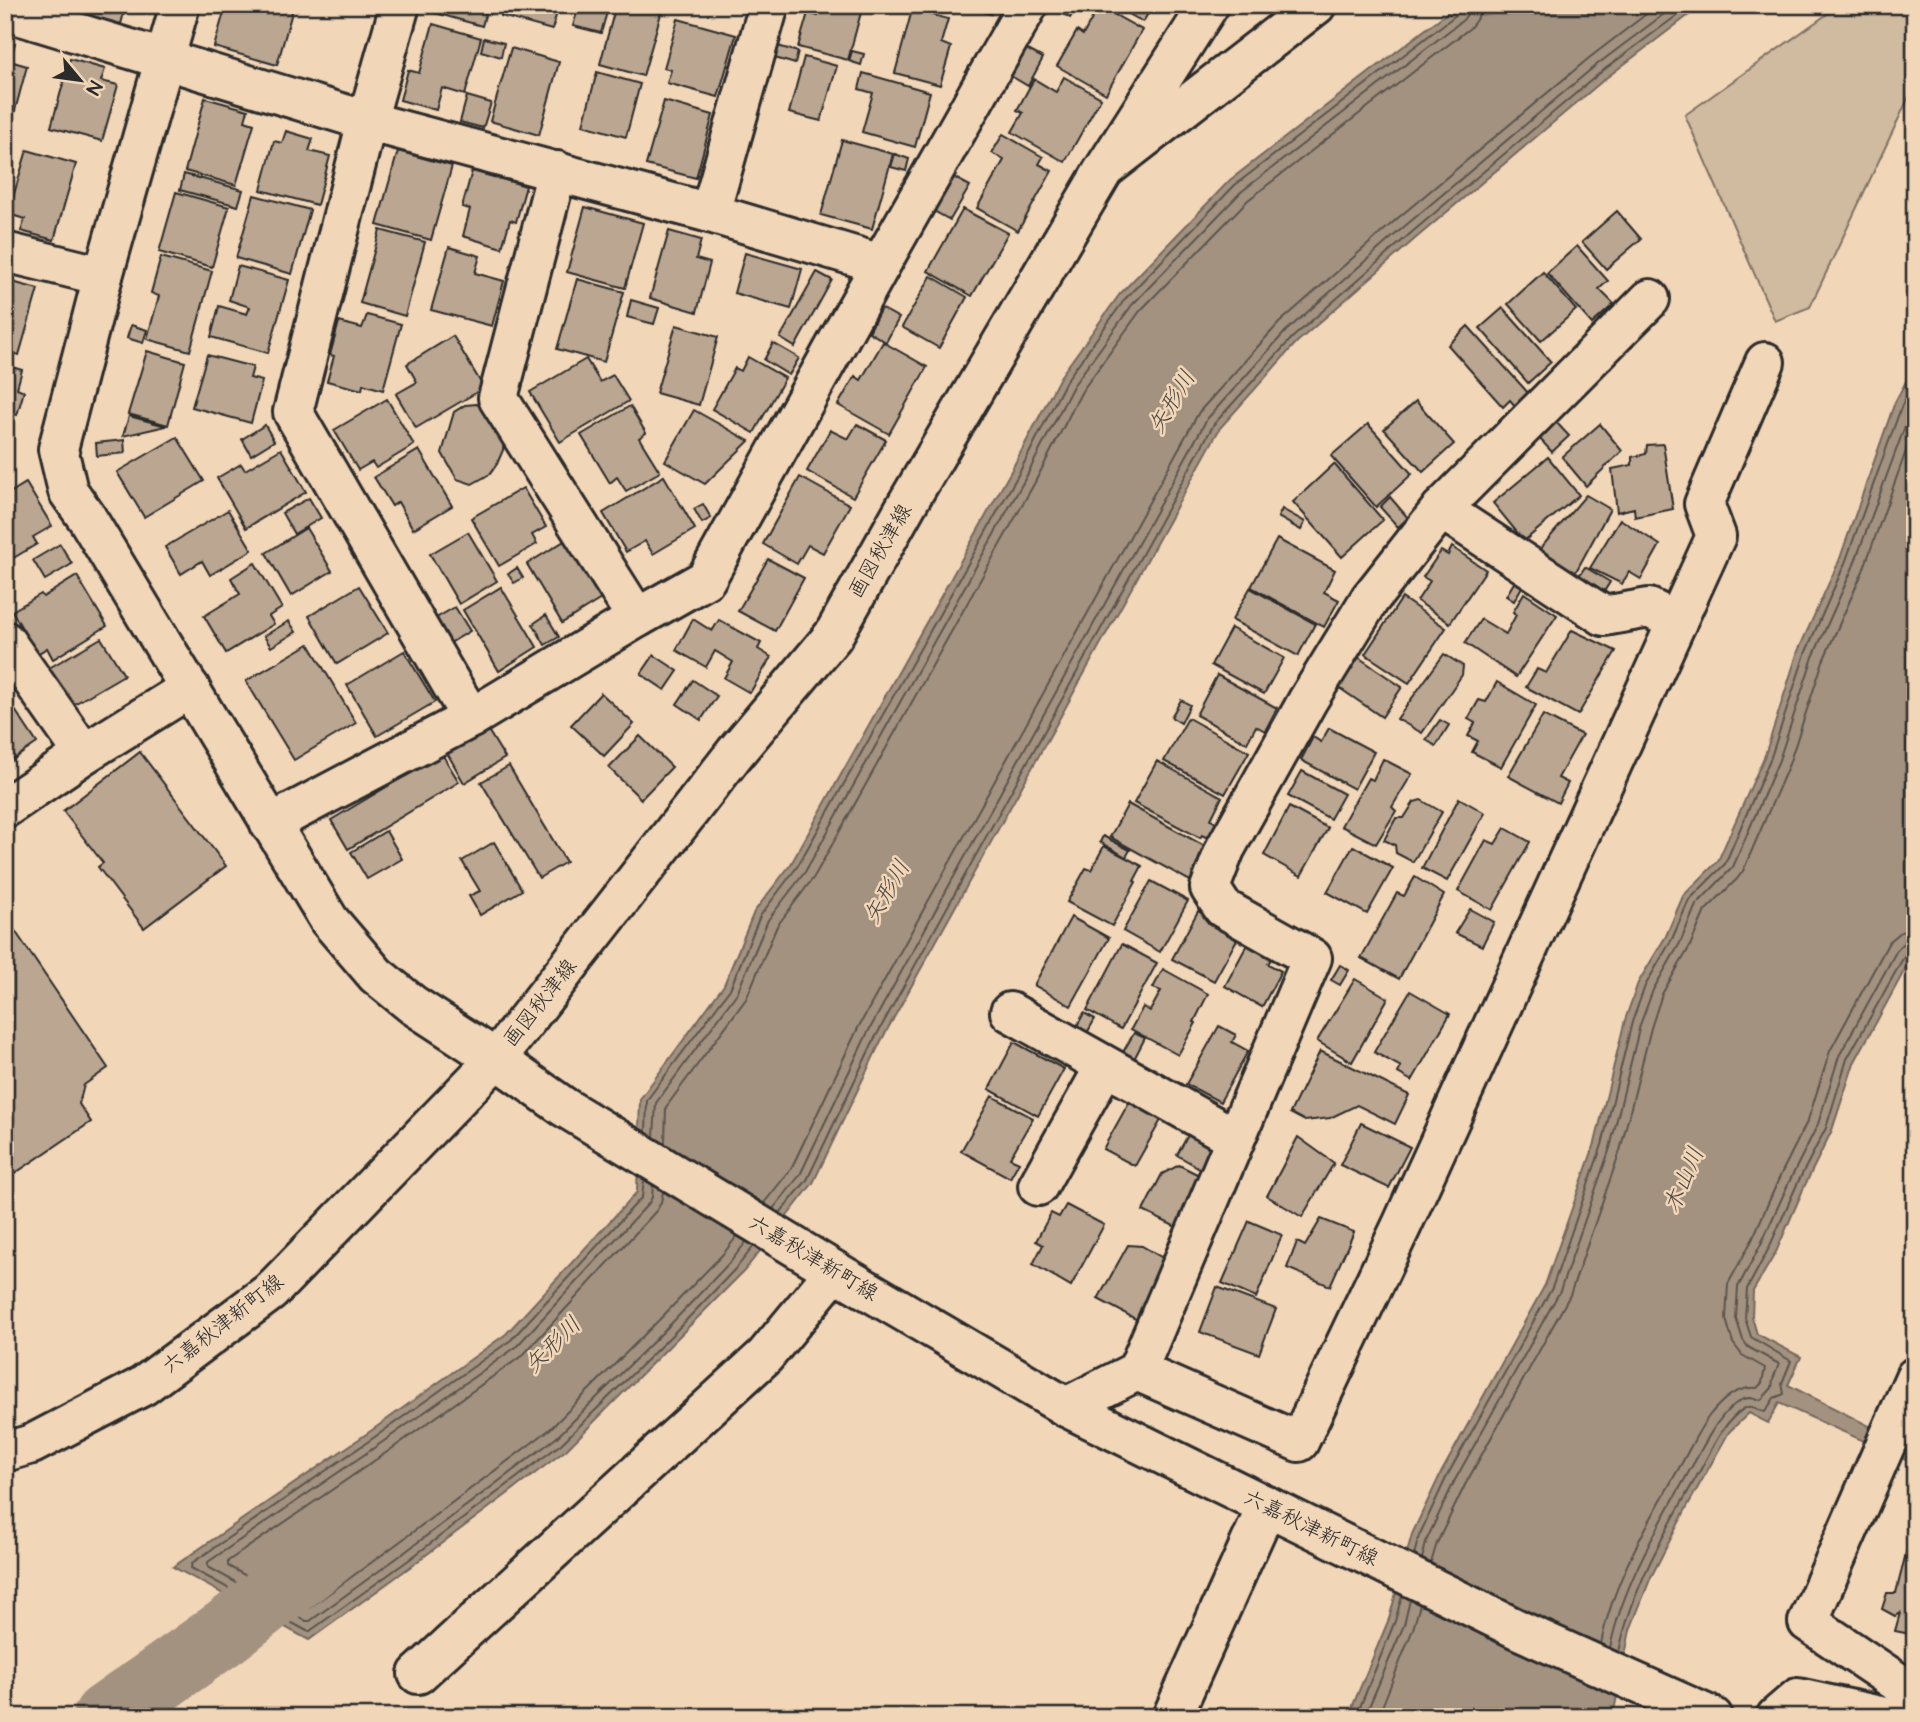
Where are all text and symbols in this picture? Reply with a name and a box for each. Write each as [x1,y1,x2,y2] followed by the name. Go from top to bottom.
[46,46,116,116] north arrow
[79,76,108,99] text: N
[1141,364,1203,440] water label: 矢形川
[841,498,919,604] street label: 画図秋津線
[856,854,918,930] water label: 矢形川
[496,953,584,1053] street label: 画図秋津線
[1656,1142,1712,1218] water label: 木山川
[743,1208,883,1308] street label: 六嘉秋津新町線
[156,1267,290,1381] street label: 六嘉秋津新町線
[517,1309,589,1381] water label: 矢形川
[1239,1483,1383,1573] street label: 六嘉秋津新町線

